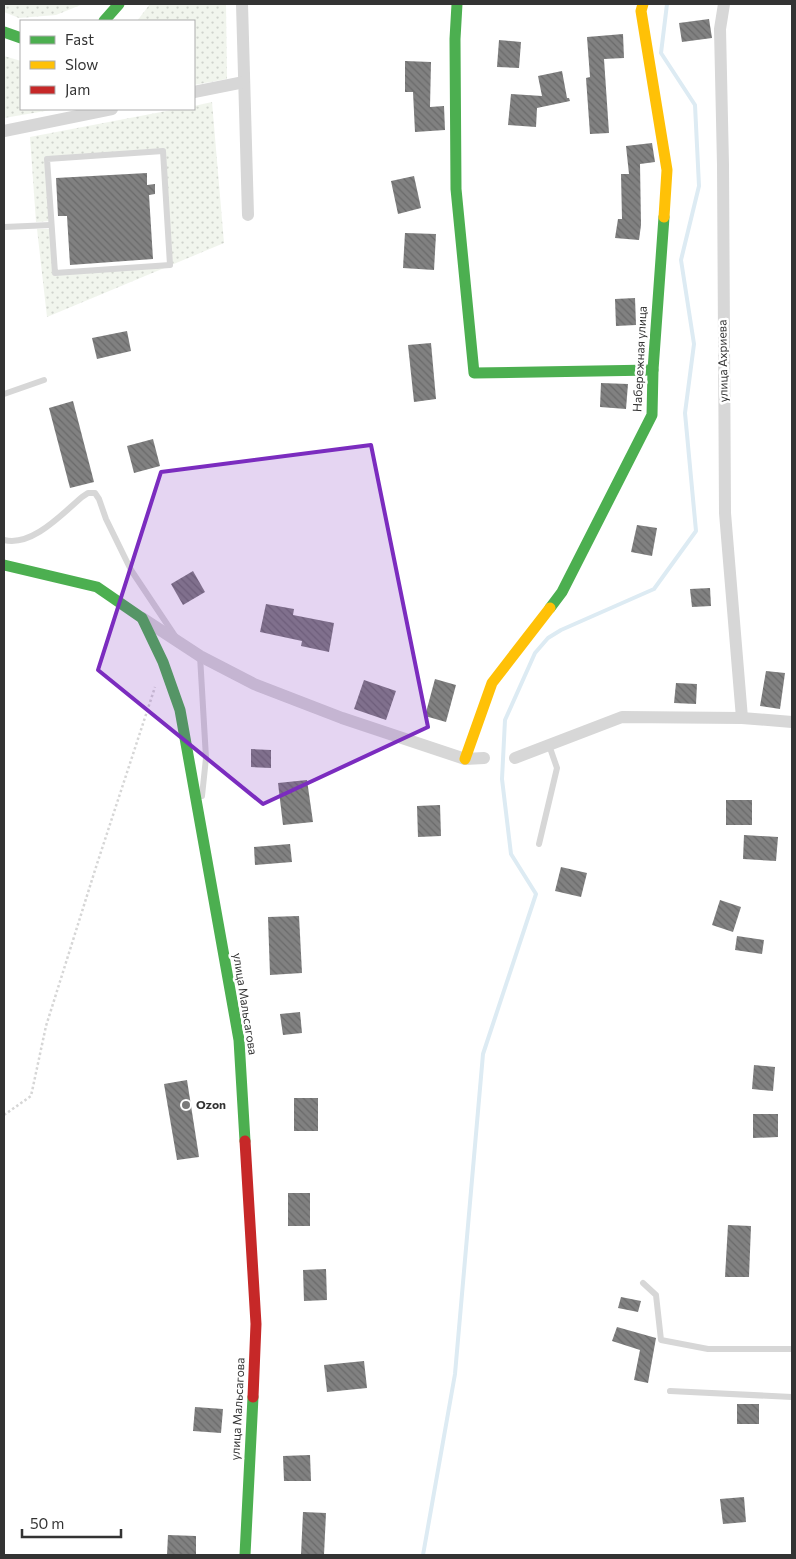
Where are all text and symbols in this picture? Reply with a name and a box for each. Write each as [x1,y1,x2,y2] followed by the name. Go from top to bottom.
[20,20,195,110] legend
[65,30,94,48] text: Fast
[65,55,98,73] text: Slow
[65,80,90,98] text: Jam
[629,306,649,412] street label: Набережная улица
[714,320,730,402] street label: улица Ахриева
[231,952,261,1056] street label: улица Мальсагова
[196,1097,226,1111] place label: Ozon
[180,1099,192,1111] marker: Ozon
[227,1357,247,1461] street label: улица Мальсагова
[22,1506,121,1538] scale bar
[30,1514,64,1532] text: 50 m

